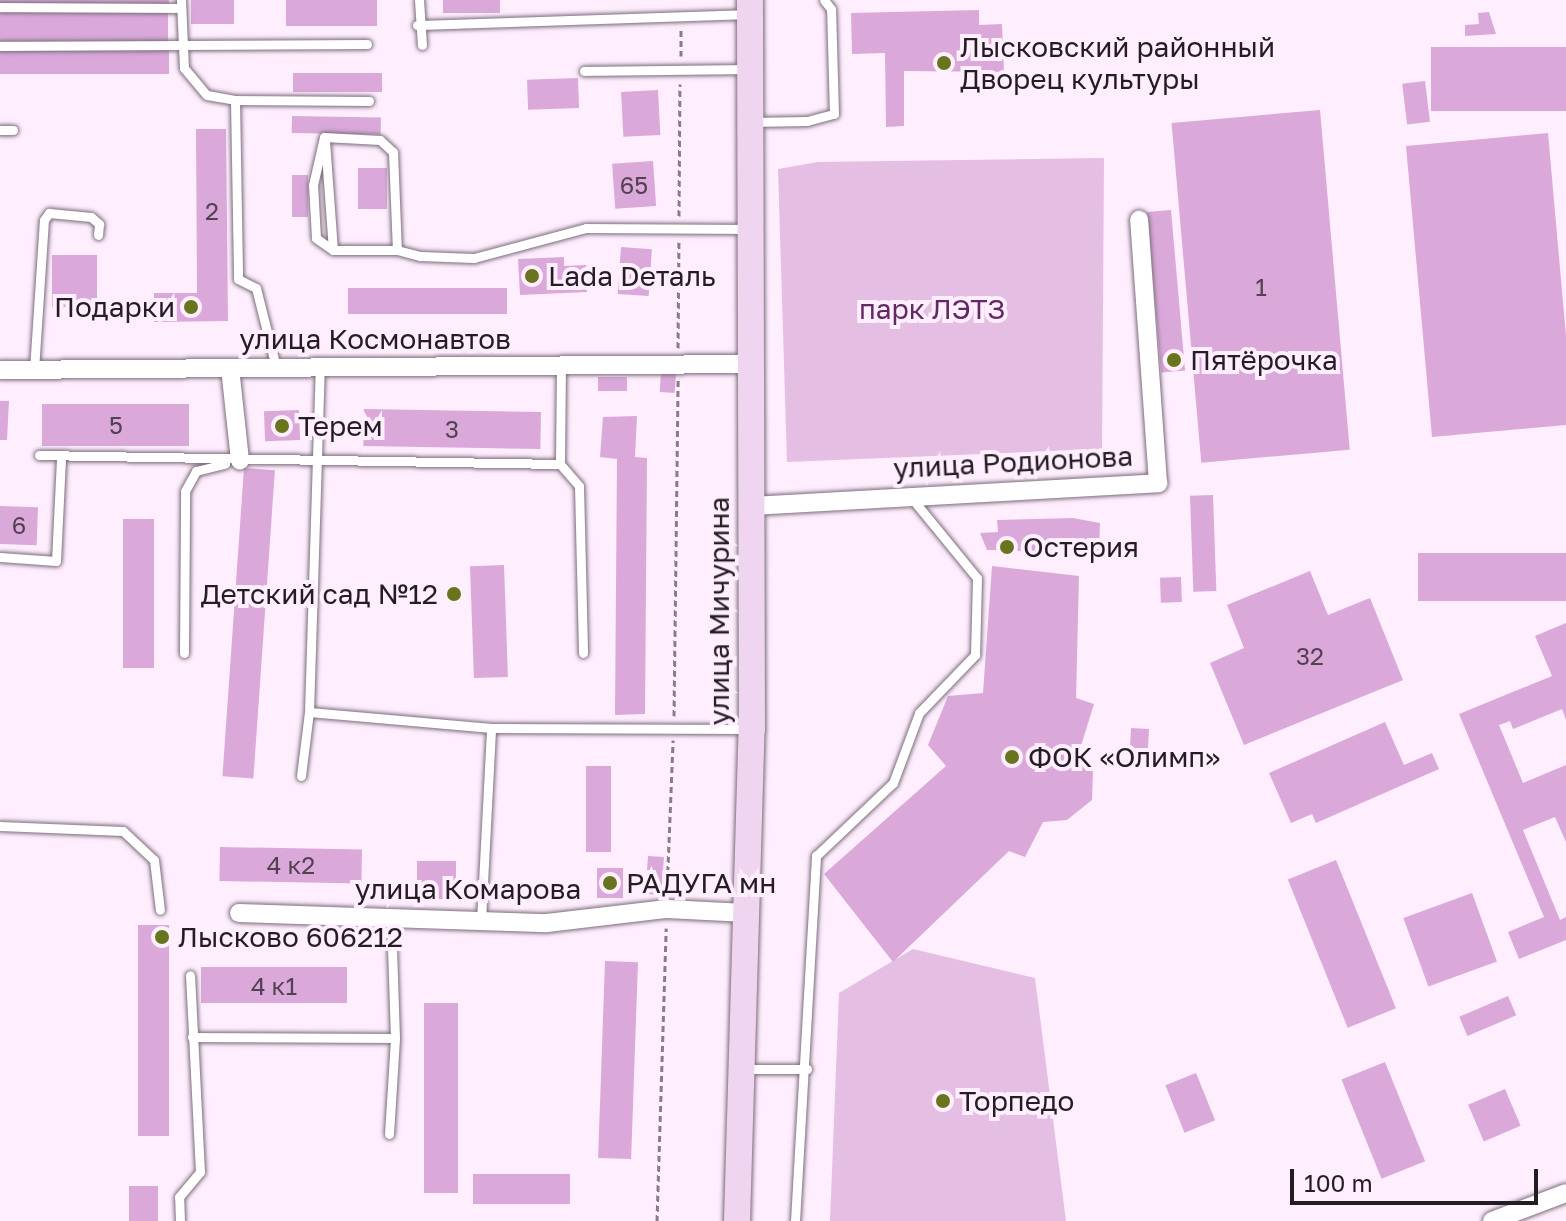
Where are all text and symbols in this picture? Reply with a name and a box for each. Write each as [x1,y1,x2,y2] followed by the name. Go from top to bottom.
[960,30,1275,96] place label: Лысковский районный Дворец культуры
[935,54,953,72] marker: Лысковский районный Дворец культуры
[620,171,648,199] house number: 65
[205,197,219,225] house number: 2
[548,259,716,293] place label: Lada Dеталь
[523,267,541,285] marker: Lada Dеталь
[1255,273,1267,301] house number: 1
[54,290,175,324] place label: Подарки
[859,292,1005,326] park label: парк ЛЭТЗ
[182,298,200,316] marker: Подарки
[239,322,511,356] street label: улица Космонавтов
[1190,343,1338,377] place label: Пятёрочка
[1165,351,1183,369] marker: Пятёрочка
[298,409,383,443] place label: Терем
[109,411,123,439] house number: 5
[445,415,459,443] house number: 3
[273,417,291,435] marker: Терем
[892,439,1134,485] street label: улица Родионова
[702,497,736,725] street label: улица Мичурина
[12,511,26,539] house number: 6
[1023,530,1139,564] place label: Остерия
[998,538,1016,556] marker: Остерия
[200,577,438,611] place label: Детский сад №12
[445,585,463,603] marker: Детский сад №12
[1296,642,1324,670] house number: 32
[1028,740,1220,774] place label: ФОК «Олимп»
[1003,748,1021,766] marker: ФОК «Олимп»
[267,851,315,879] house number: 4 к2
[626,866,776,900] place label: РАДУГА мн
[355,872,581,906] street label: улица Комарова
[601,874,619,892] marker: РАДУГА мн
[178,920,403,954] place label: Лысково 606212
[153,928,171,946] marker: Лысково 606212
[251,972,297,1000] house number: 4 к1
[959,1084,1074,1118] place label: Торпедо
[934,1092,952,1110] marker: Торпедо
[1294,1153,1542,1203] scale bar
[1304,1168,1373,1197] text: 100 m

